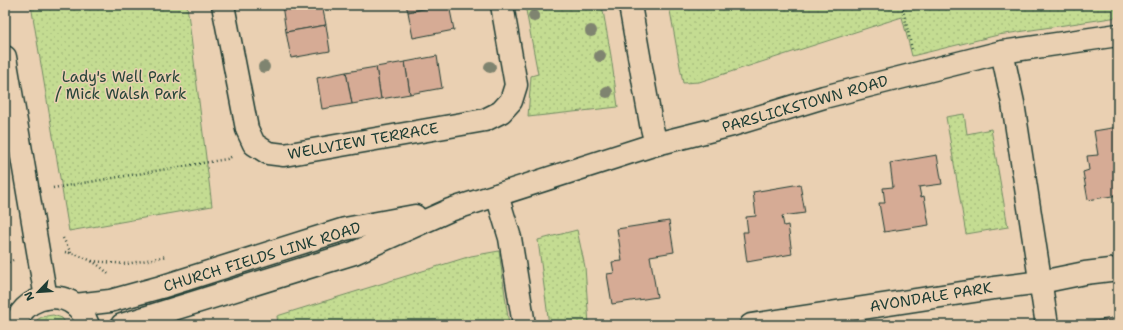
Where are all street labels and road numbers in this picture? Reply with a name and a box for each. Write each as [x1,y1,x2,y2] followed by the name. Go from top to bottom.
[720,71,890,137] street label: PARSLICKSTOWN ROAD
[286,118,440,164] street label: WELLVIEW TERRACE
[161,217,363,297] street label: CHURCH FIELDS LINK ROAD
[868,277,994,317] street label: AVONDALE PARK

